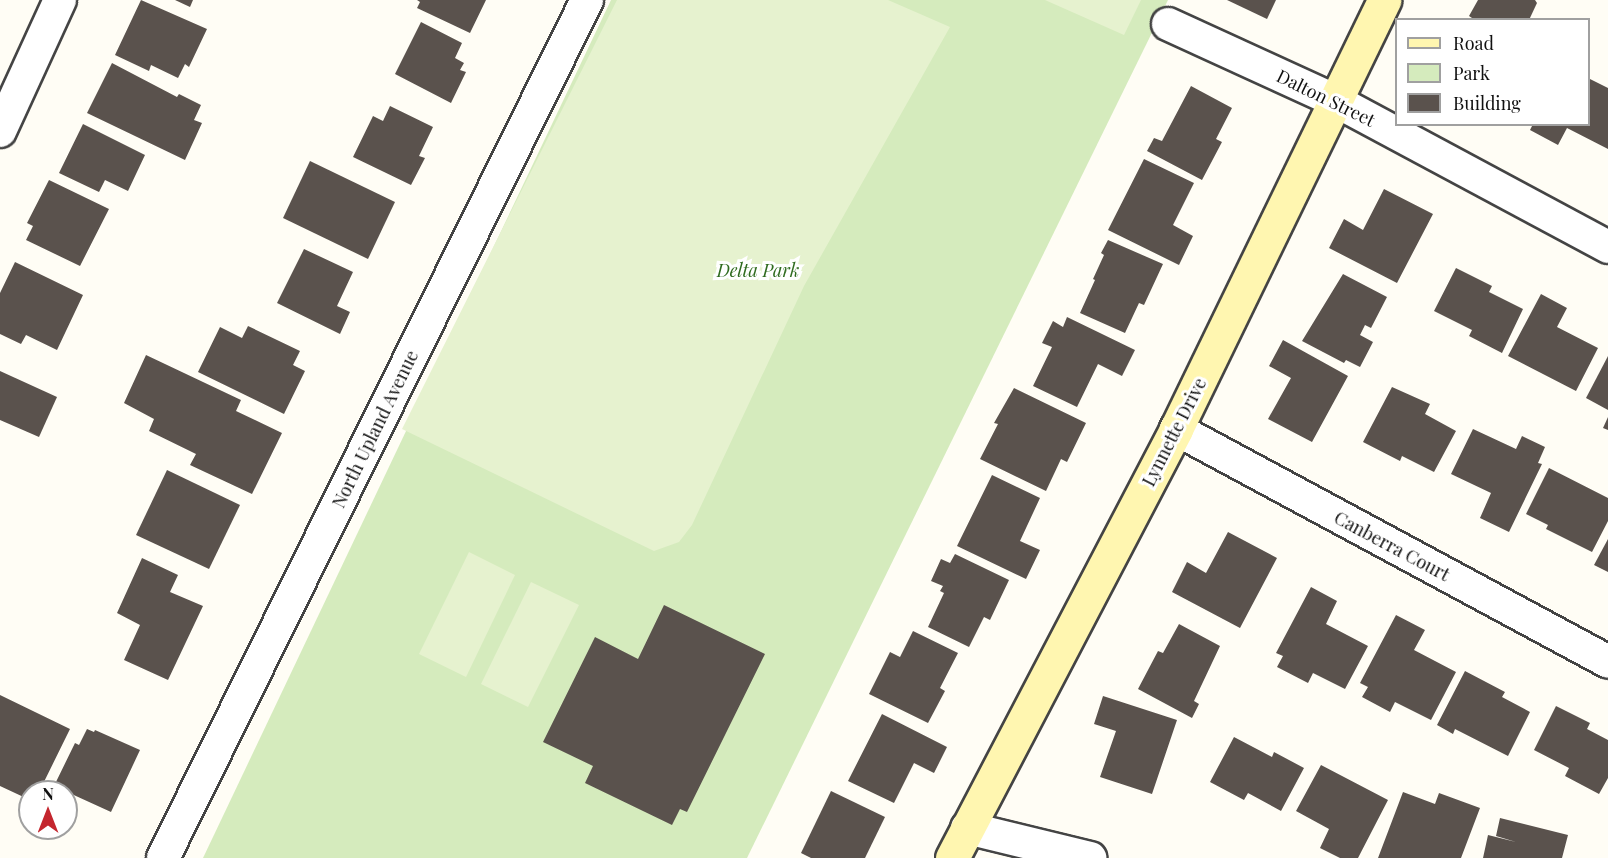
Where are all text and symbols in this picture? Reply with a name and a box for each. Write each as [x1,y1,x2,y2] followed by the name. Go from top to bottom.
[1395,18,1590,126] legend
[1453,31,1494,55] text: Road
[1453,61,1490,85] text: Park
[1273,65,1379,131] street label: Dalton Street
[1453,91,1521,115] text: Building
[717,259,799,281] park label: Delta Park
[327,346,423,512] street label: North Upland Avenue
[1137,374,1211,490] street label: Lynnette Drive
[1330,506,1454,586] street label: Canberra Court
[18,780,78,840] north arrow
[42,783,54,804] text: N

